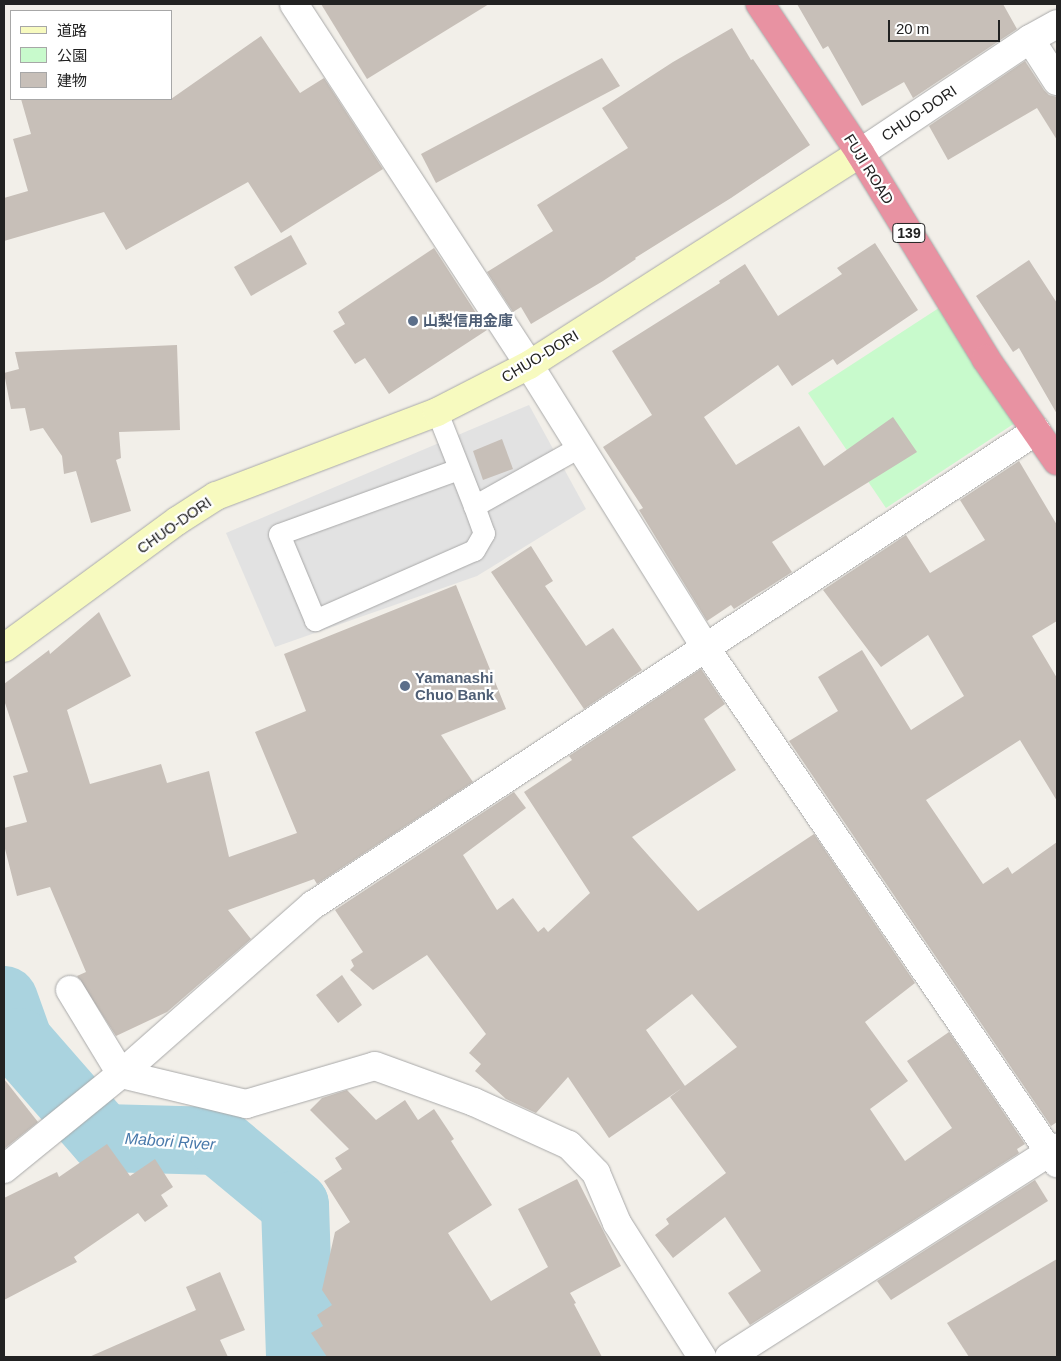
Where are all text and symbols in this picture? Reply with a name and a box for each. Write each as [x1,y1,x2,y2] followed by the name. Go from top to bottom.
[10,10,172,100] legend
[891,10,1004,42] scale bar
[896,20,929,37] text: 20 m
[57,22,87,39] text: 道路
[57,47,87,64] text: 公園
[57,72,87,89] text: 建物
[878,81,960,145] street label: CHUO-DORI
[840,131,898,207] street label: FUJI ROAD
[892,222,926,244] road number: 139
[423,312,513,330] place label: 山梨信用金庫
[407,315,419,327] marker: 山梨信用金庫
[498,326,582,386] street label: CHUO-DORI
[133,493,215,557] street label: CHUO-DORI
[415,668,494,703] place label: Yamanashi Chuo Bank
[399,680,411,692] marker: Yamanashi Chuo Bank
[124,1129,216,1155] water label: Mabori River

